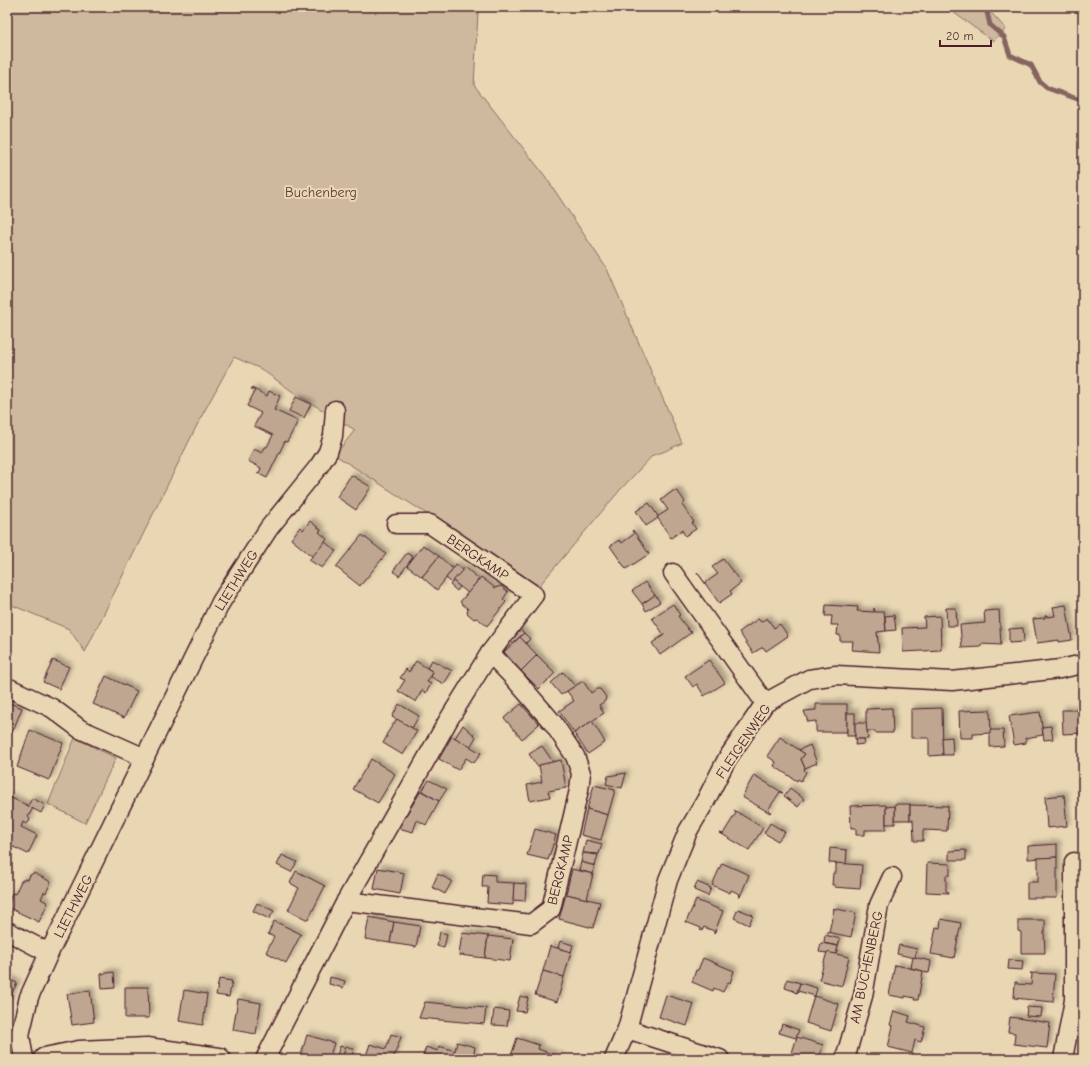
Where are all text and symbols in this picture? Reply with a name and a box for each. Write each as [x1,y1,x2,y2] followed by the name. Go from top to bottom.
[940,22,991,48] scale bar
[946,29,974,43] text: 20 m
[285,184,357,201] park label: Buchenberg
[444,531,512,584] street label: BERGKAMP
[211,547,262,614] street label: LIETHWEG
[712,701,775,782] street label: FLEIGENWEG
[544,833,577,907] street label: BERGKAMP
[50,872,97,941] street label: LIETHWEG
[846,909,887,1025] street label: AM BUCHENBERG

